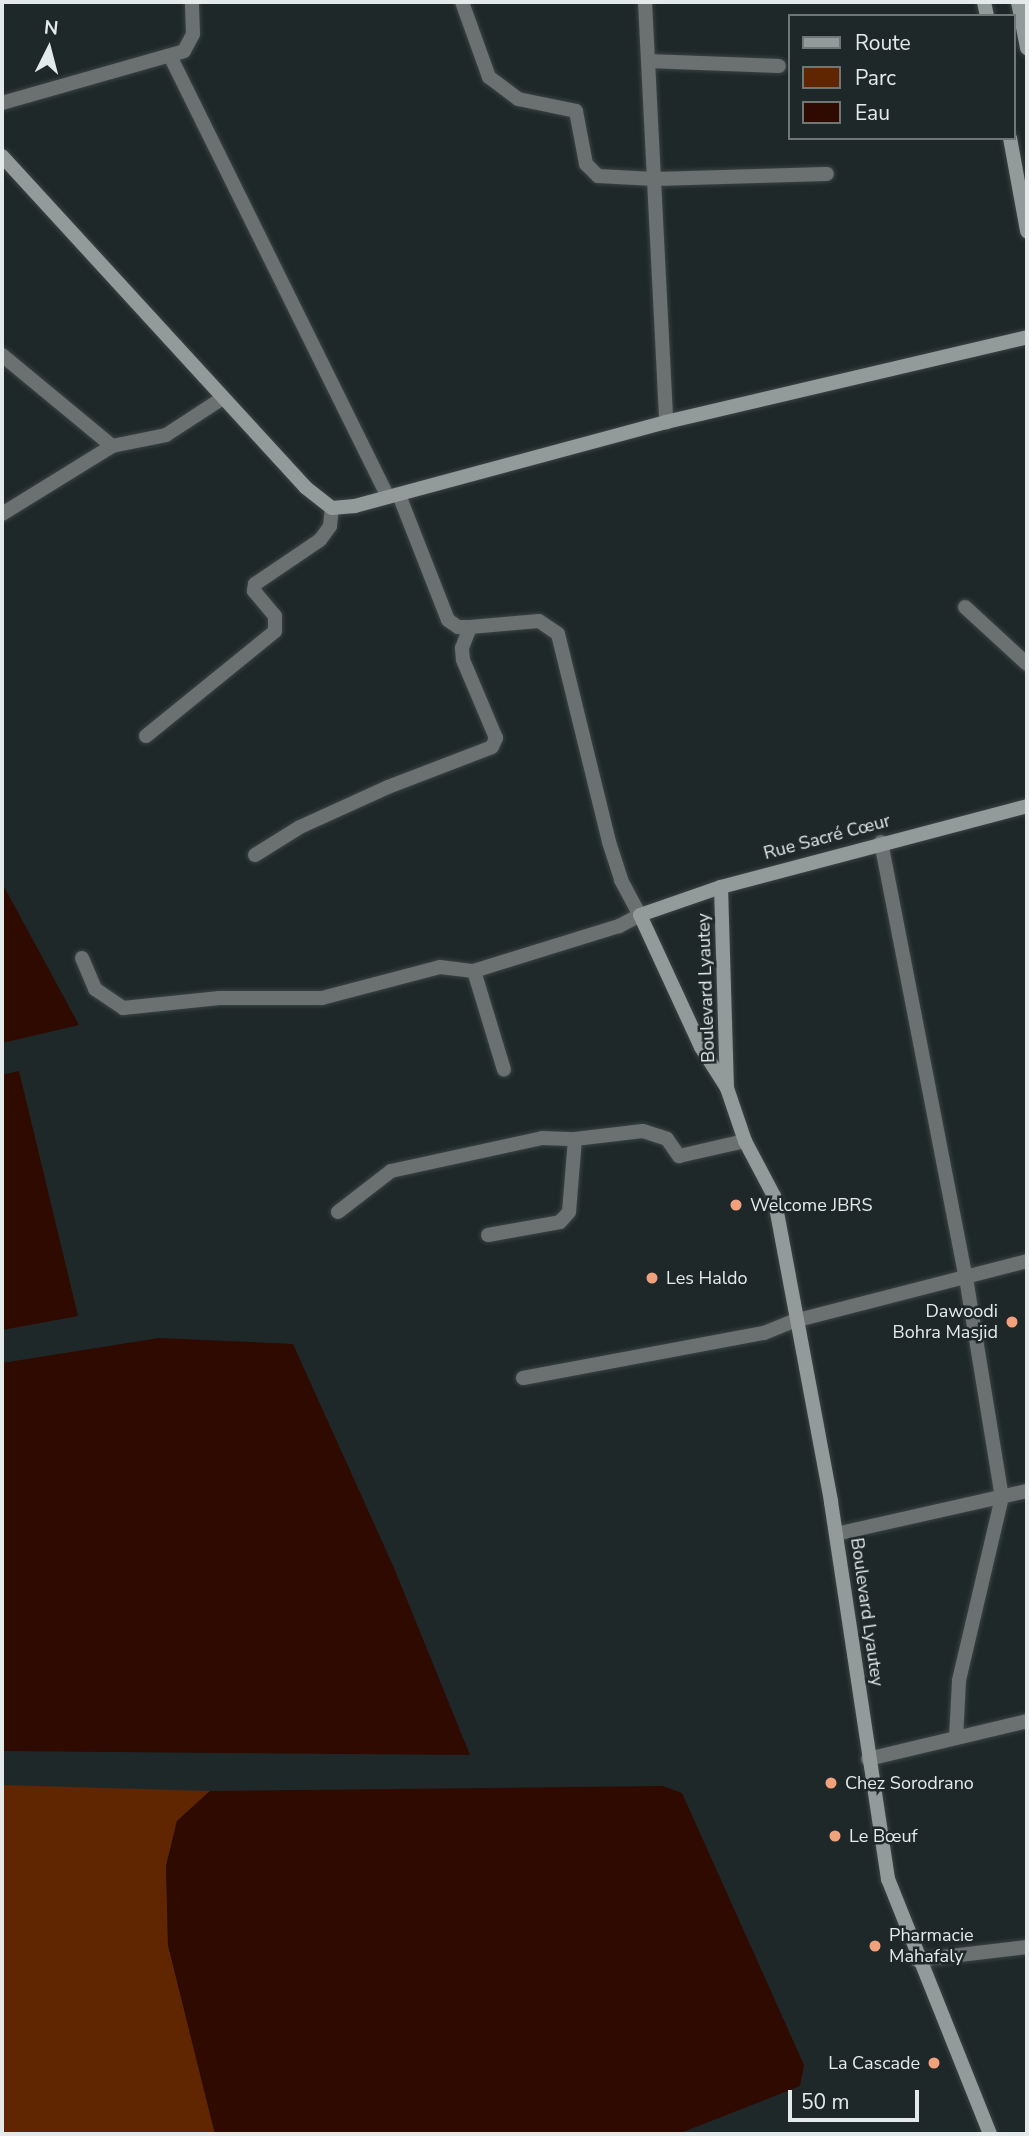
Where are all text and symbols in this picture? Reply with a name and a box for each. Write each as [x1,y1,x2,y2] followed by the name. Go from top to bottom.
[14,14,84,84] north arrow
[43,14,60,42] text: N
[788,14,1015,140] legend
[855,29,911,57] text: Route
[855,64,896,92] text: Parc
[855,99,890,127] text: Eau
[761,810,893,864] street label: Rue Sacré Cœur
[693,913,719,1063] street label: Boulevard Lyautey
[750,1194,872,1216] place label: Welcome JBRS
[728,1197,744,1213] marker: Welcome JBRS
[666,1267,748,1289] place label: Les Haldo
[644,1270,660,1286] marker: Les Haldo
[893,1301,998,1344] place label: Dawoodi Bohra Masjid
[1004,1314,1020,1330] marker: Dawoodi Bohra Masjid
[846,1536,888,1688] street label: Boulevard Lyautey
[845,1772,974,1794] place label: Chez Sorodrano
[823,1775,839,1791] marker: Chez Sorodrano
[849,1825,918,1847] place label: Le Bœuf
[827,1828,843,1844] marker: Le Bœuf
[889,1925,974,1968] place label: Pharmacie Mahafaly
[867,1938,883,1954] marker: Pharmacie Mahafaly
[828,2052,920,2074] place label: La Cascade
[926,2055,942,2071] marker: La Cascade
[791,2076,922,2120] scale bar
[801,2088,850,2116] text: 50 m

